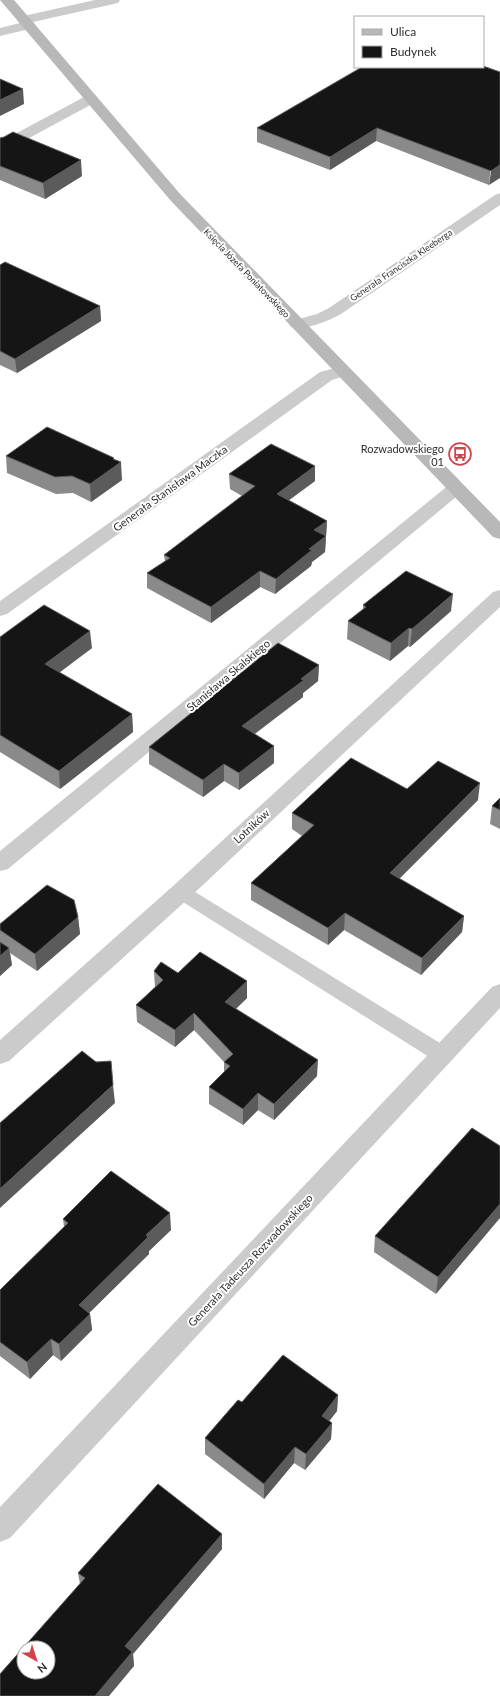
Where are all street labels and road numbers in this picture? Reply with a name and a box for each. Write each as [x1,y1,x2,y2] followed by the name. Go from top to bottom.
[202,226,292,320] street label: Księcia Józefa Poniatowskiego
[348,227,454,303] street label: Generała Franciszka Kleeberga
[110,442,230,534] street label: Generała Stanisława Maczka
[184,636,272,714] street label: Stanisława Skalskiego
[230,806,272,846] street label: Lotników
[185,1191,315,1329] street label: Generała Tadeusza Rozwadowskiego

